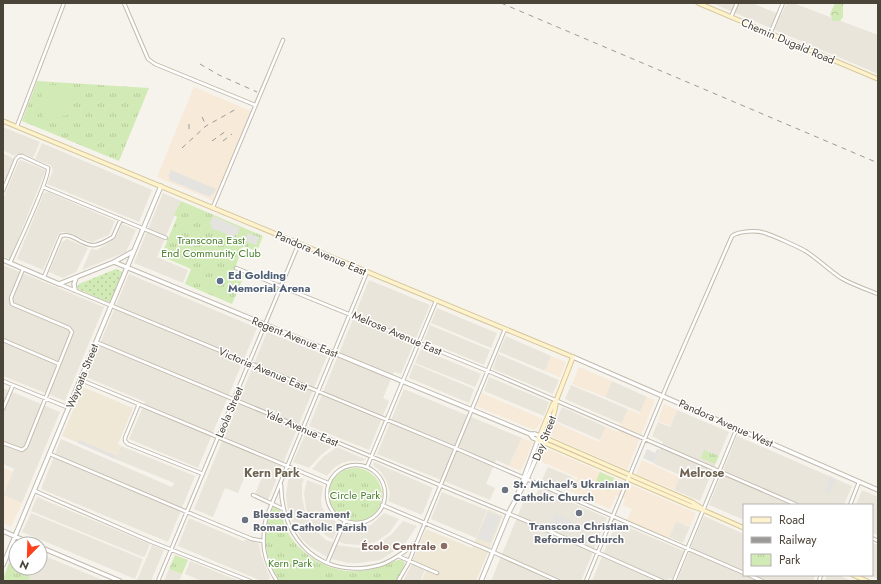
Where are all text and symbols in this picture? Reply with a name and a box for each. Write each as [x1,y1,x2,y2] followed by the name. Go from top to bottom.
[739,14,837,68] street label: Chemin Dugald Road
[273,227,369,280] street label: Pandora Avenue East
[161,232,261,261] park label: Transcona East End Community Club
[228,267,310,296] place label: Ed Golding Memorial Arena
[215,276,225,286] marker: Ed Golding Memorial Arena
[350,307,445,359] street label: Melrose Avenue East
[250,312,341,362] street label: Regent Avenue East
[62,341,102,411] street label: Wayoata Street
[216,343,310,395] street label: Victoria Avenue East
[211,384,247,440] street label: Leola Street
[676,395,776,451] street label: Pandora Avenue West
[263,405,341,451] street label: Yale Avenue East
[528,413,560,463] street label: Day Street
[244,464,300,482] district label: Kern Park
[680,464,725,482] district label: Melrose
[513,476,630,505] place label: St. Michael's Ukrainian Catholic Church
[500,485,510,495] marker: St. Michael's Ukrainian Catholic Church
[330,487,380,503] park label: Circle Park
[743,504,873,576] legend
[253,506,367,535] place label: Blessed Sacrament Roman Catholic Parish
[574,508,584,518] marker: Transcona Christian Reformed Church
[779,511,805,529] text: Road
[240,515,250,525] marker: Blessed Sacrament Roman Catholic Parish
[529,518,629,547] place label: Transcona Christian Reformed Church
[779,531,817,549] text: Railway
[8,536,48,576] north arrow
[361,538,436,554] place label: École Centrale
[439,541,449,551] marker: École Centrale
[779,551,801,569] text: Park
[268,555,312,571] park label: Kern Park
[17,556,31,574] text: N

